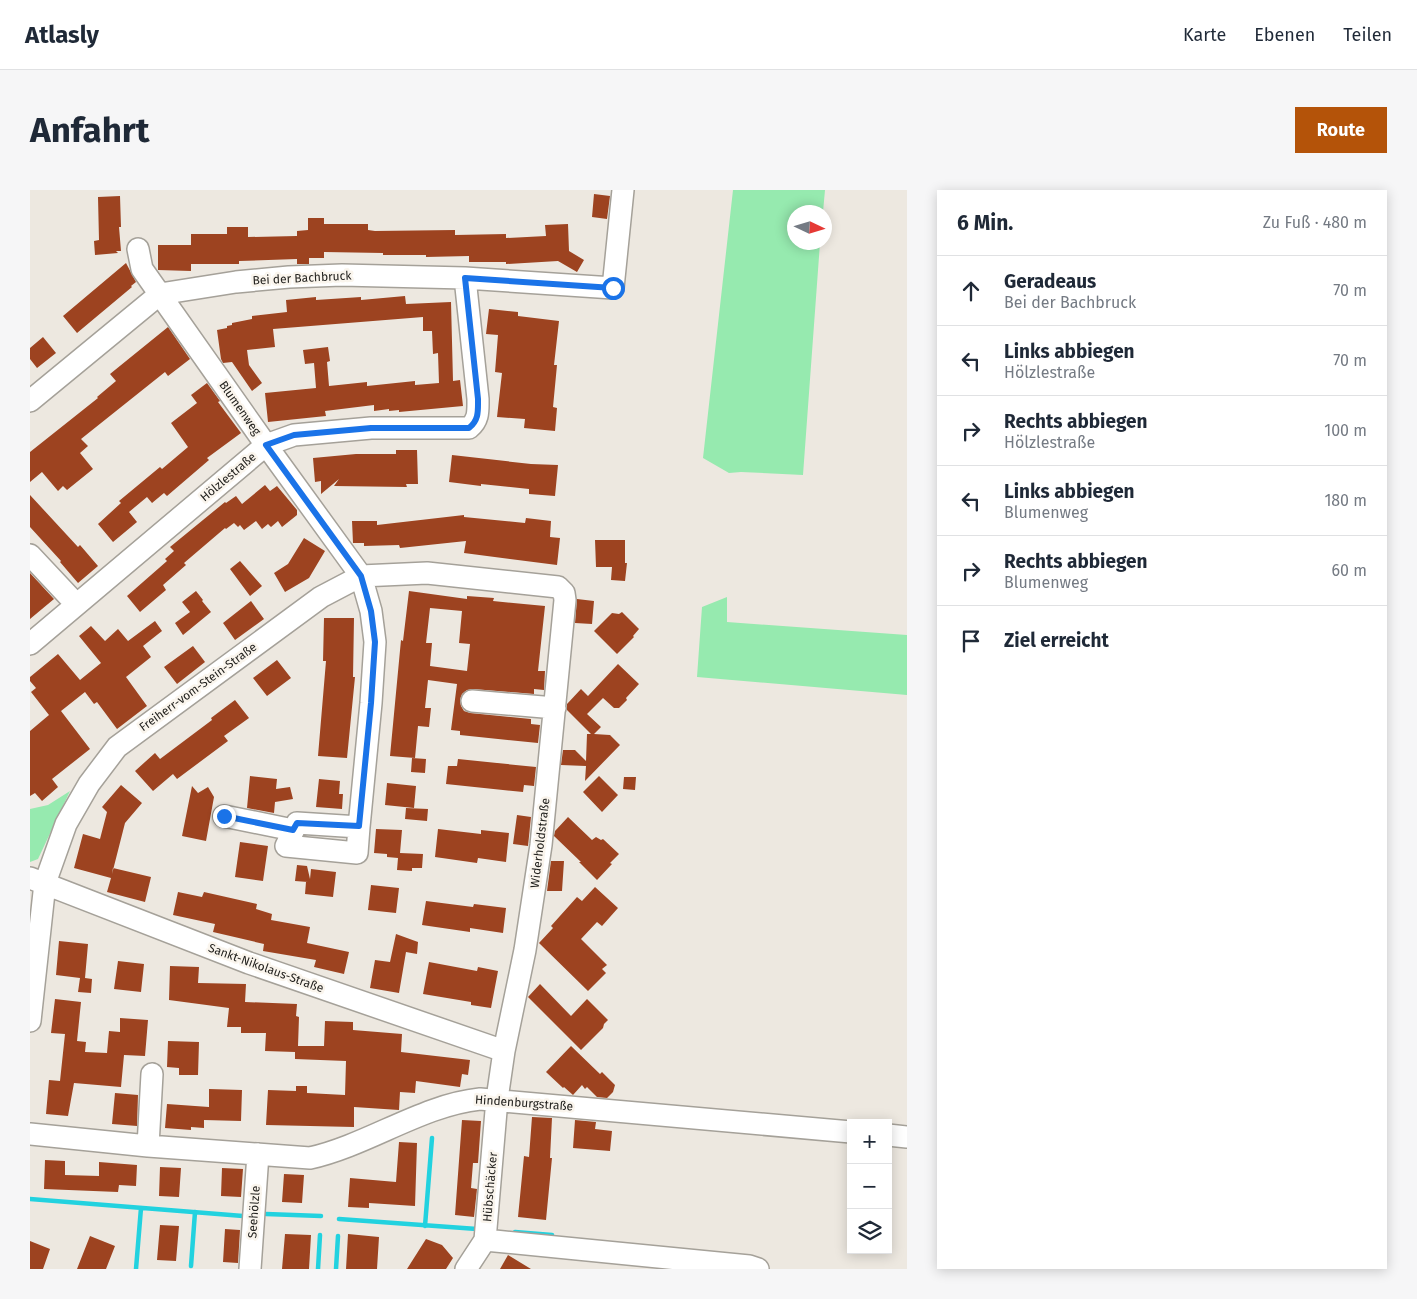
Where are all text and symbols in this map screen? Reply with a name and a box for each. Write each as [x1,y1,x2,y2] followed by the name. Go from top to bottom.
[25,21,99,49] text: Atlasly
[1183,24,1226,46] text: Karte
[1254,24,1315,46] text: Ebenen
[1343,24,1392,46] text: Teilen
[1295,107,1387,153] button: Route
[30,109,149,151] text: Anfahrt
[787,205,832,250] north arrow
[957,210,1013,236] text: 6 Min.
[1263,213,1367,232] text: Zu Fuß · 480 m
[252,268,353,288] street label: Bei der Bachbruck
[1004,270,1096,293] text: Geradeaus
[602,277,625,300] route start
[957,277,985,305] icon: ahead
[1333,281,1367,300] text: 70 m
[1004,293,1136,312] text: Bei der Bachbruck
[1004,340,1135,363] text: Links abbiegen
[957,347,985,375] icon: left
[1333,351,1367,370] text: 70 m
[1004,363,1095,382] text: Hölzlestraße
[216,378,264,438] street label: Blumenweg
[1004,410,1147,433] text: Rechts abbiegen
[957,417,985,445] icon: right
[1324,421,1367,440] text: 100 m
[1004,433,1095,452] text: Hölzlestraße
[197,450,259,504] street label: Hölzlestraße
[1004,480,1135,503] text: Links abbiegen
[957,487,985,515] icon: left
[1324,491,1367,510] text: 180 m
[1004,503,1088,522] text: Blumenweg
[1004,550,1147,573] text: Rechts abbiegen
[957,557,985,585] icon: right
[1332,561,1367,580] text: 60 m
[1004,573,1088,592] text: Blumenweg
[957,627,985,655] icon: arrive
[1004,629,1109,652] text: Ziel erreicht
[137,640,259,734] street label: Freiherr-vom-Stein-Straße
[528,797,552,889] street label: Widerholdstraße
[213,805,236,828] route end
[206,941,326,995] street label: Sankt-Nikolaus-Straße
[474,1093,574,1113] street label: Hindenburgstraße
[847,1119,892,1254] map controls
[847,1119,892,1164] button: +
[480,1151,500,1223] street label: Hübschäcker
[847,1164,892,1209] button: −
[245,1185,263,1239] street label: Seehölzle
[847,1209,892,1254] button: layers

